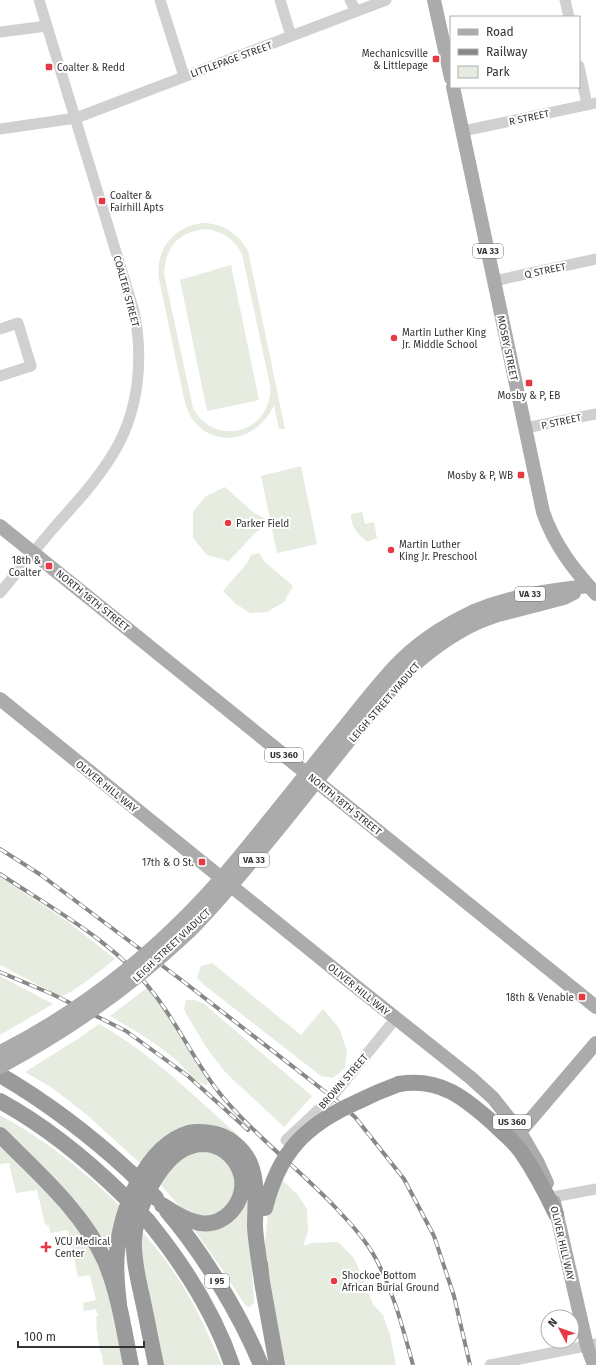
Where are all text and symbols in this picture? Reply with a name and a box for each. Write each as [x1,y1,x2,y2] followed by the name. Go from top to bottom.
[450,16,580,88] legend
[486,25,514,39] text: Road
[189,39,275,80] street label: LITTLEPAGE STREET
[486,45,527,59] text: Railway
[362,48,428,72] place label: Mechanicsville & Littlepage
[431,54,441,64] marker: Mechanicsville & Littlepage
[44,62,54,72] marker: Coalter & Redd
[57,62,125,74] place label: Coalter & Redd
[486,65,510,79] text: Park
[508,108,551,128] street label: R STREET
[110,190,164,214] place label: Coalter & Fairhill Apts
[97,196,107,206] marker: Coalter & Fairhill Apts
[473,244,503,258] road number: VA 33
[111,254,142,329] street label: COALTER STREET
[523,261,568,281] street label: Q STREET
[494,314,520,383] street label: MOSBY STREET
[402,327,487,351] place label: Martin Luther King Jr. Middle School
[389,333,399,343] marker: Martin Luther King Jr. Middle School
[524,378,534,388] marker: Mosby & P, EB
[498,390,560,402] place label: Mosby & P, EB
[540,412,583,432] street label: P STREET
[447,470,513,482] place label: Mosby & P, WB
[516,470,526,480] marker: Mosby & P, WB
[223,518,233,528] marker: Parker Field
[236,518,289,530] place label: Parker Field
[399,539,477,563] place label: Martin Luther King Jr. Preschool
[386,545,396,555] marker: Martin Luther King Jr. Preschool
[9,555,41,579] place label: 18th & Coalter
[44,561,54,571] marker: 18th & Coalter
[53,568,132,635] street label: NORTH 18TH STREET
[515,587,545,601] road number: VA 33
[347,660,423,745] street label: LEIGH STREET VIADUCT
[265,748,303,762] road number: US 360
[73,758,140,816] street label: OLIVER HILL WAY
[305,772,384,839] street label: NORTH 18TH STREET
[239,853,269,867] road number: VA 33
[142,857,194,869] place label: 17th & O St.
[197,857,207,867] marker: 17th & O St.
[130,906,214,985] street label: LEIGH STREET VIADUCT
[325,961,392,1019] street label: OLIVER HILL WAY
[506,992,574,1004] place label: 18th & Venable
[577,992,587,1002] marker: 18th & Venable
[317,1051,371,1112] street label: BROWN STREET
[493,1115,531,1129] road number: US 360
[548,1205,577,1282] street label: OLIVER HILL WAY
[55,1236,110,1260] place label: VCU Medical Center
[40,1241,52,1253] marker: VCU Medical Center
[342,1270,439,1294] place label: Shockoe Bottom African Burial Ground
[205,1274,229,1288] road number: I 95
[329,1276,339,1286] marker: Shockoe Bottom African Burial Ground
[540,1309,580,1349] north arrow
[546,1316,560,1330] text: N
[18,1323,144,1349] scale bar
[24,1330,56,1344] text: 100 m

